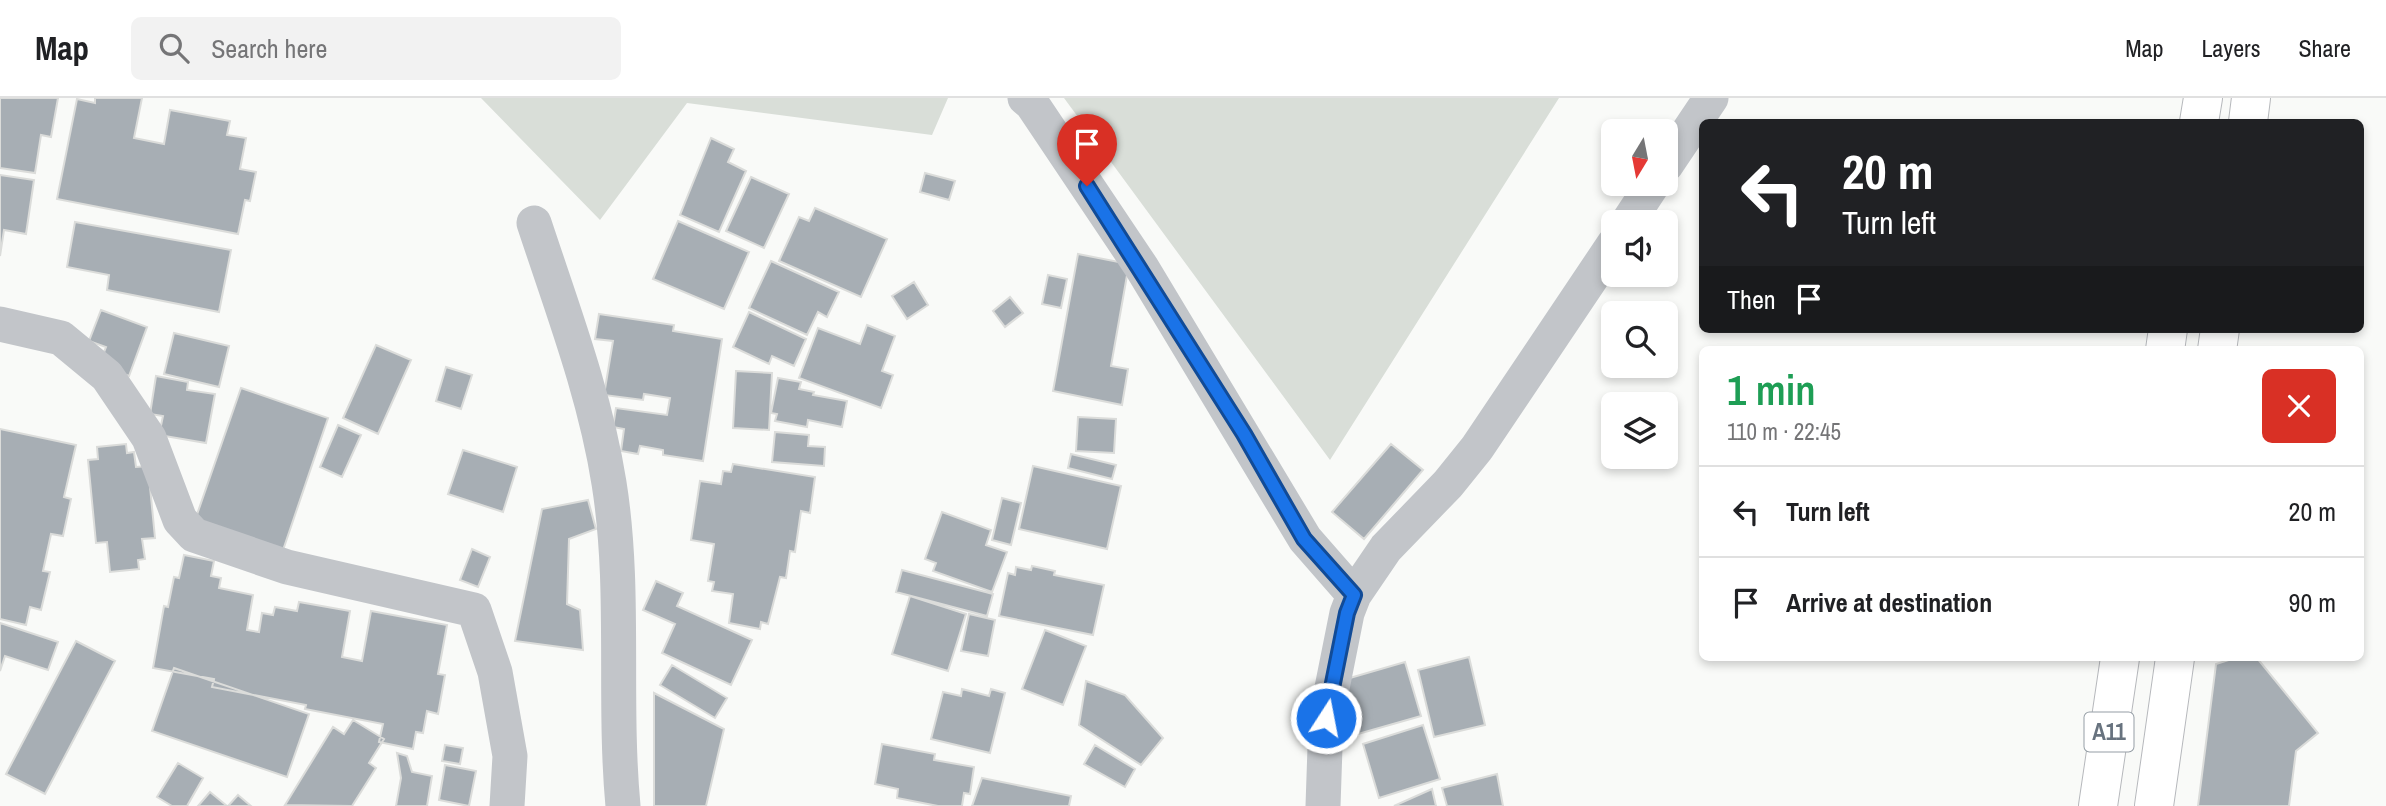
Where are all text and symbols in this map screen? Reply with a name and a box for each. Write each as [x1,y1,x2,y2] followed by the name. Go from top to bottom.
[131,17,621,80] search box
[35,26,89,70] text: Map
[155,29,193,67] icon: search
[211,31,327,66] text: Search here
[2125,32,2163,64] text: Map
[2201,32,2260,64] text: Layers
[2298,32,2351,64] text: Share
[1057,114,1117,186] pin
[1601,119,1678,196] north arrow
[1601,119,1678,469] map controls
[1068,125,1106,163] icon: arrive
[1842,138,1934,204] text: 20 m
[1727,147,1818,238] icon: left
[1842,201,1936,244] text: Turn left
[1601,210,1678,287] button: sound
[1790,280,1828,318] icon: arrive
[1727,282,1776,317] text: Then
[1601,301,1678,378] button: search
[1727,362,1816,418] text: 1 min
[2262,369,2336,443] button: close
[1601,392,1678,469] button: layers
[1727,416,1841,447] text: 110 m · 22:45
[1727,493,1765,531] icon: left
[1786,494,1870,529] text: Turn left
[2289,494,2336,529] text: 20 m
[1727,584,1765,622] icon: arrive
[1786,585,1992,620] text: Arrive at destination
[2289,585,2336,620] text: 90 m
[1289,681,1363,755] position arrow
[2084,712,2134,752] road number: A11

